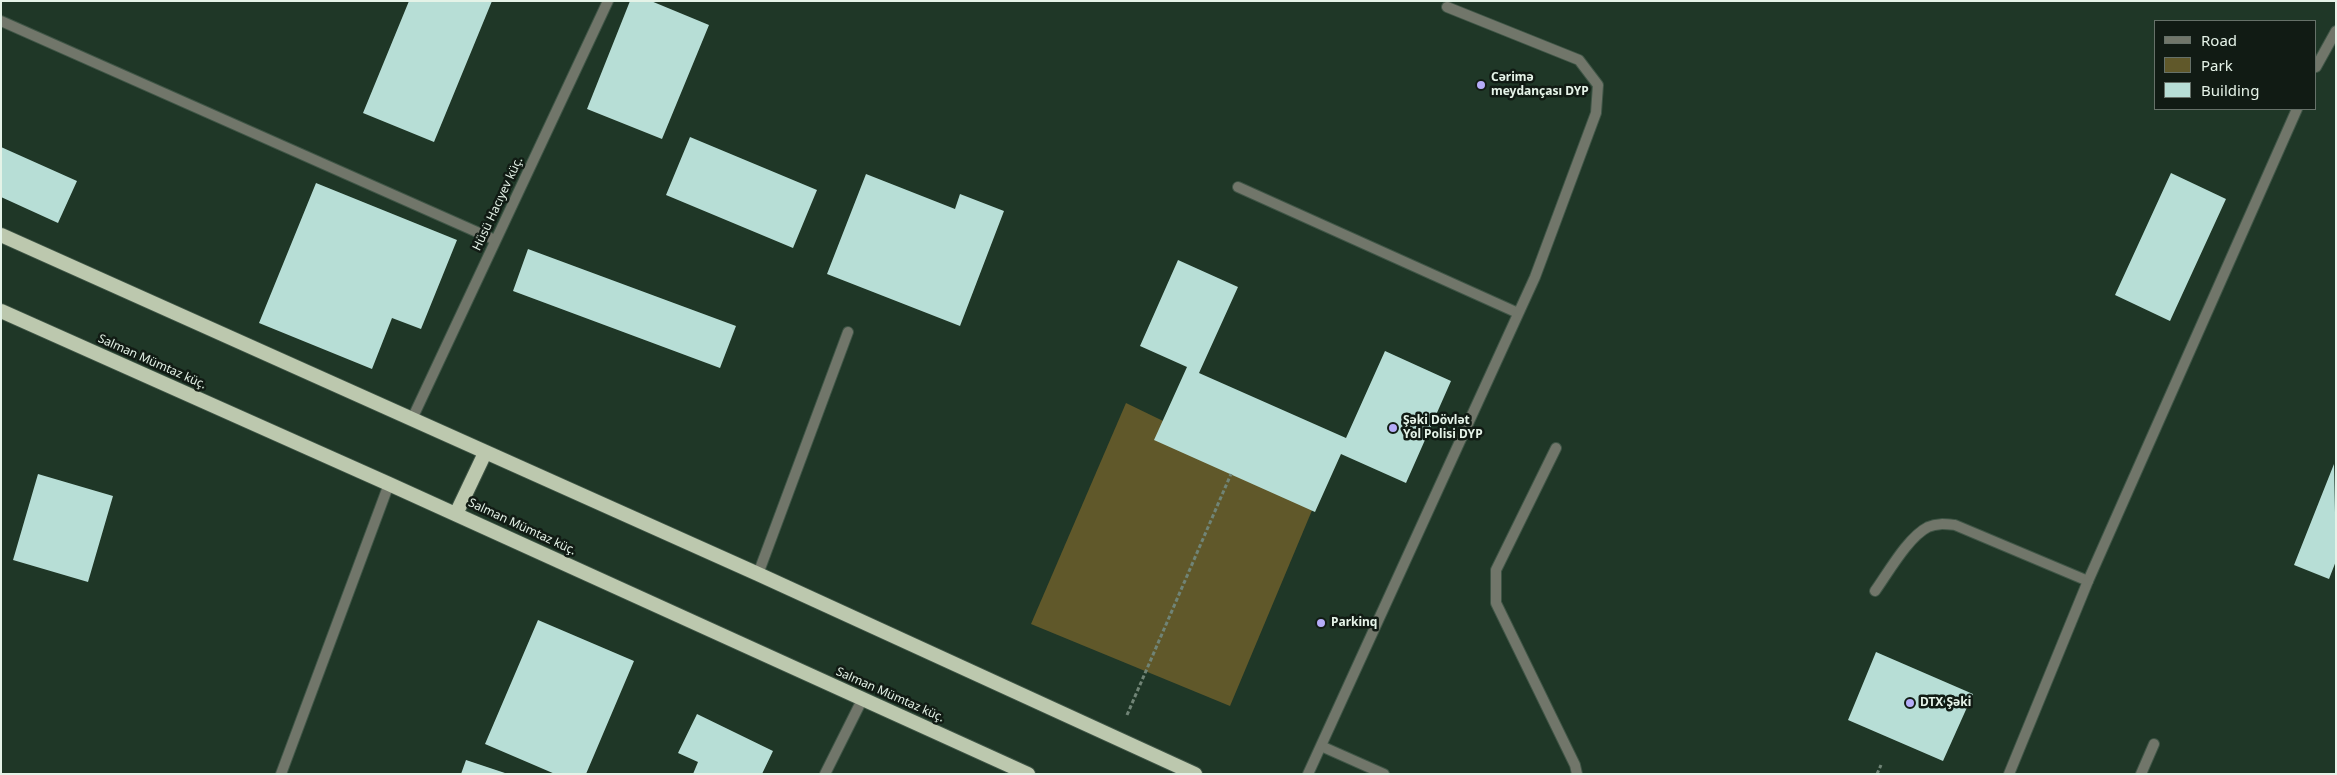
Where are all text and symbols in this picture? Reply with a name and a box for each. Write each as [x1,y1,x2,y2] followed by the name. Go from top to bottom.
[2154,20,2317,110] legend
[2201,30,2237,50] text: Road
[2201,55,2233,75] text: Park
[1491,71,1589,99] place label: Cərimə meydançası DYP
[1475,79,1487,91] marker: Cərimə meydançası DYP
[2201,80,2259,100] text: Building
[470,155,526,253] street label: Hüsü Hacıyev küç.
[96,332,208,392] street label: Salman Mümtaz küç.
[1403,414,1483,442] place label: Şəki Dövlət Yol Polisi DYP
[1387,422,1399,434] marker: Şəki Dövlət Yol Polisi DYP
[466,496,578,558] street label: Salman Mümtaz küç.
[1331,616,1377,630] place label: Parkinq
[1315,617,1327,629] marker: Parkinq
[834,665,946,725] street label: Salman Mümtaz küç.
[1920,696,1971,710] place label: DTX Şəki
[1904,697,1916,709] marker: DTX Şəki

